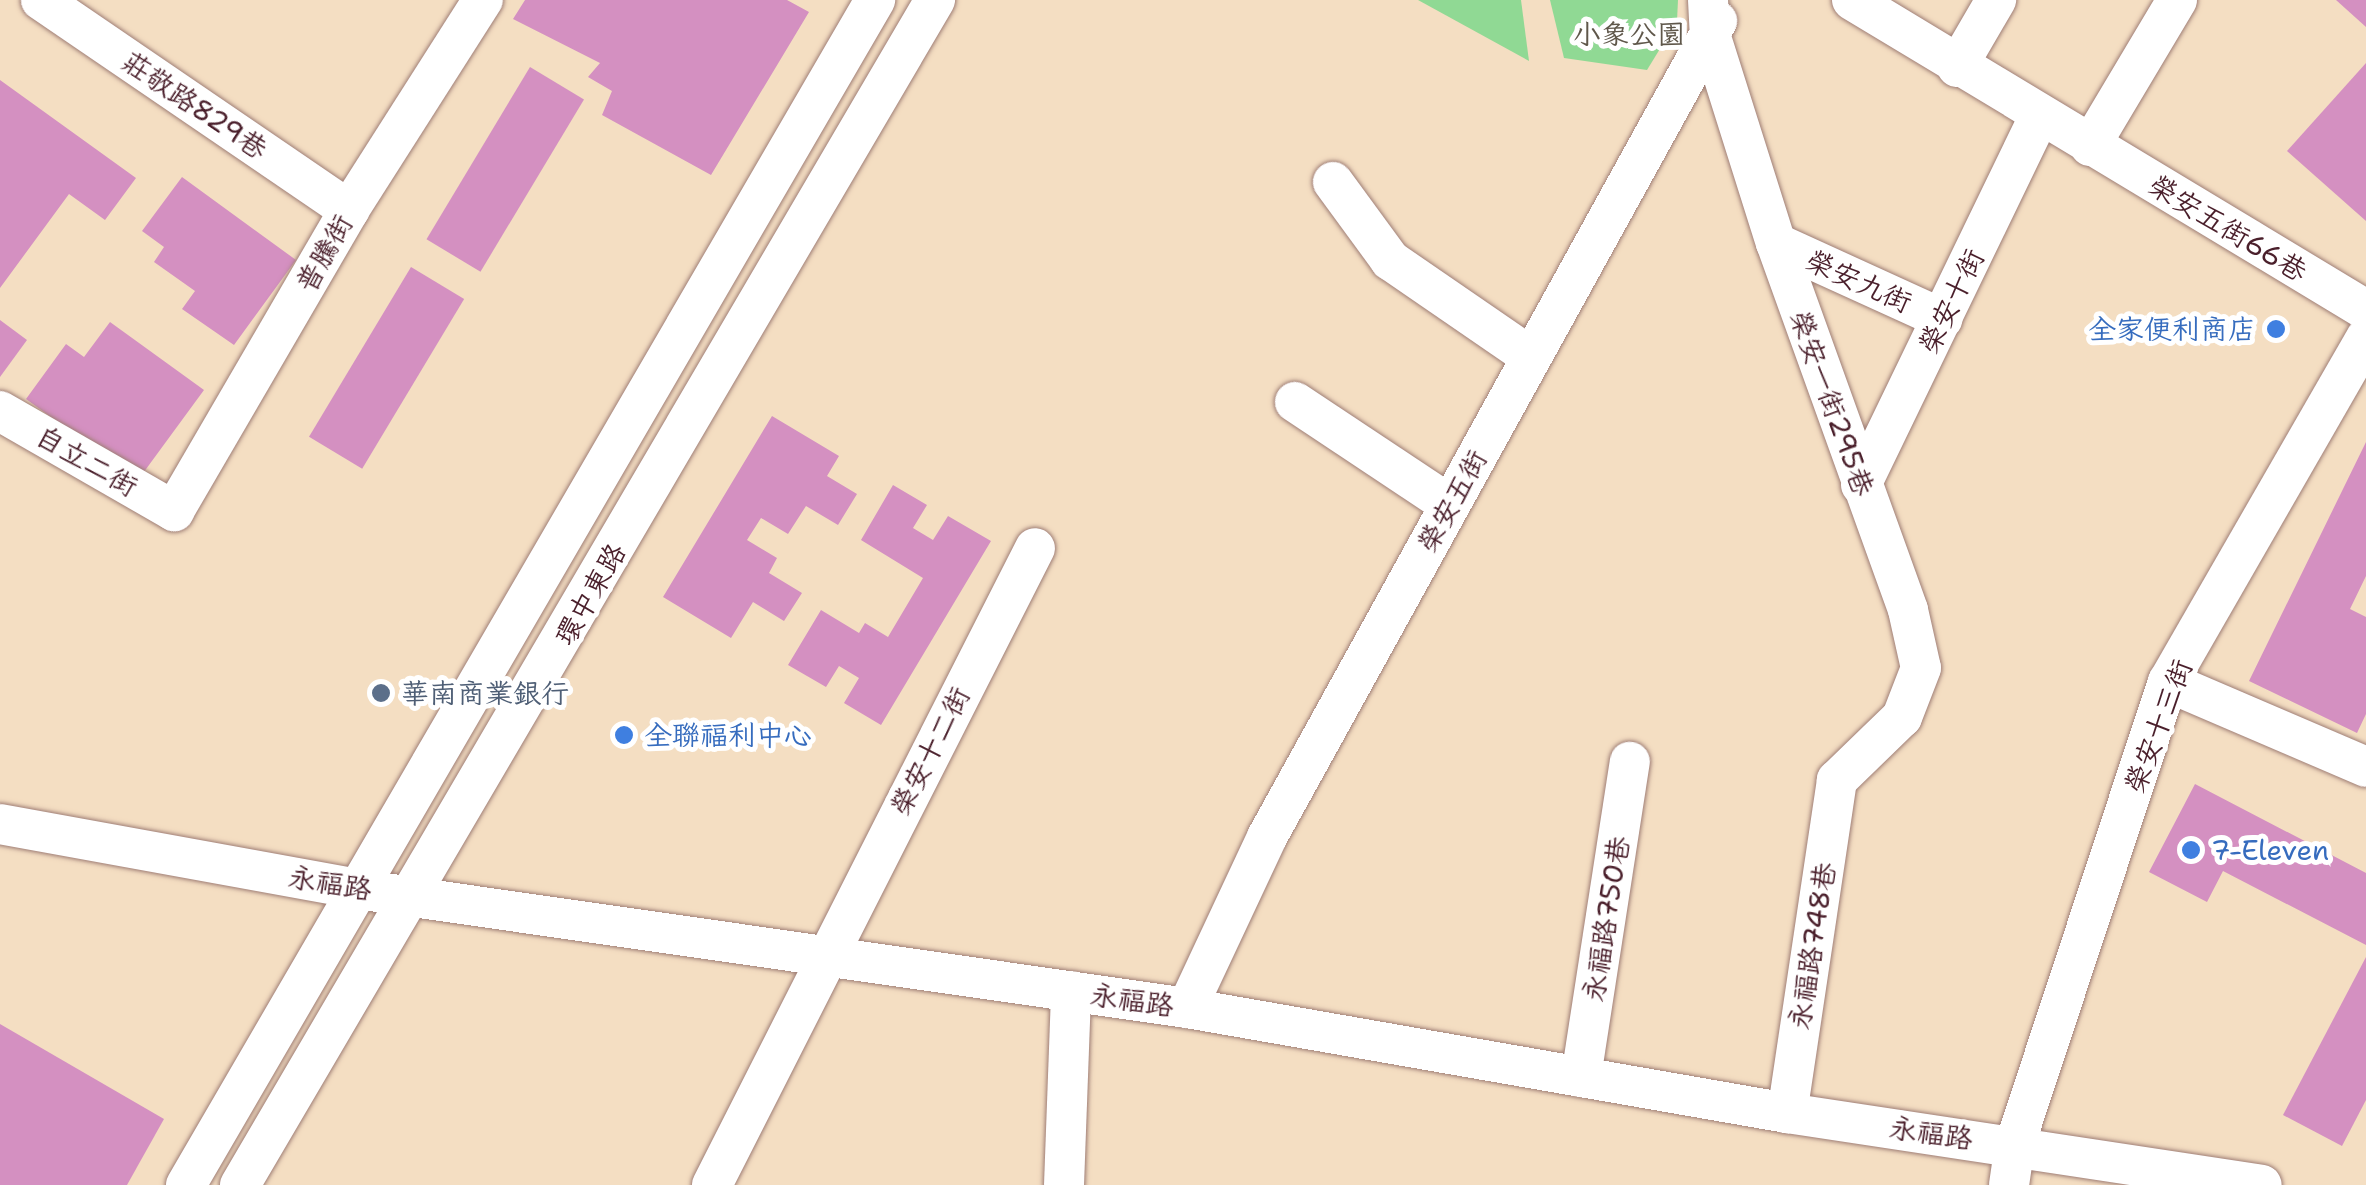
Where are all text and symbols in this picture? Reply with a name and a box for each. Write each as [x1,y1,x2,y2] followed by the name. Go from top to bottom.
[1573,17,1685,51] park label: 小象公園
[116,44,274,166] street label: 莊敬路829巷
[2143,168,2313,288] street label: 榮安五街66巷
[288,208,360,298] street label: 普騰街
[1801,243,1917,319] street label: 榮安九街
[1911,243,1991,359] street label: 榮安十街
[1783,306,1881,500] street label: 榮安一街295巷
[2088,312,2256,346] place label: 全家便利商店
[2265,318,2287,340] marker: 全家便利商店
[30,418,144,504] street label: 自立二街
[1410,444,1494,558] street label: 榮安五街
[547,537,633,651] street label: 環中東路
[2117,655,2199,797] street label: 榮安十三街
[401,676,569,710] place label: 華南商業銀行
[883,681,977,821] street label: 榮安十二街
[370,682,392,704] marker: 華南商業銀行
[644,718,812,752] place label: 全聯福利中心
[613,724,635,746] marker: 全聯福利中心
[2211,833,2329,867] place label: 7-Eleven
[1576,834,1636,1004] street label: 永福路750巷
[2180,839,2202,861] marker: 7-Eleven
[286,860,374,906] street label: 永福路
[1782,860,1842,1032] street label: 永福路748巷
[1088,978,1176,1022] street label: 永福路
[1887,1111,1975,1155] street label: 永福路

